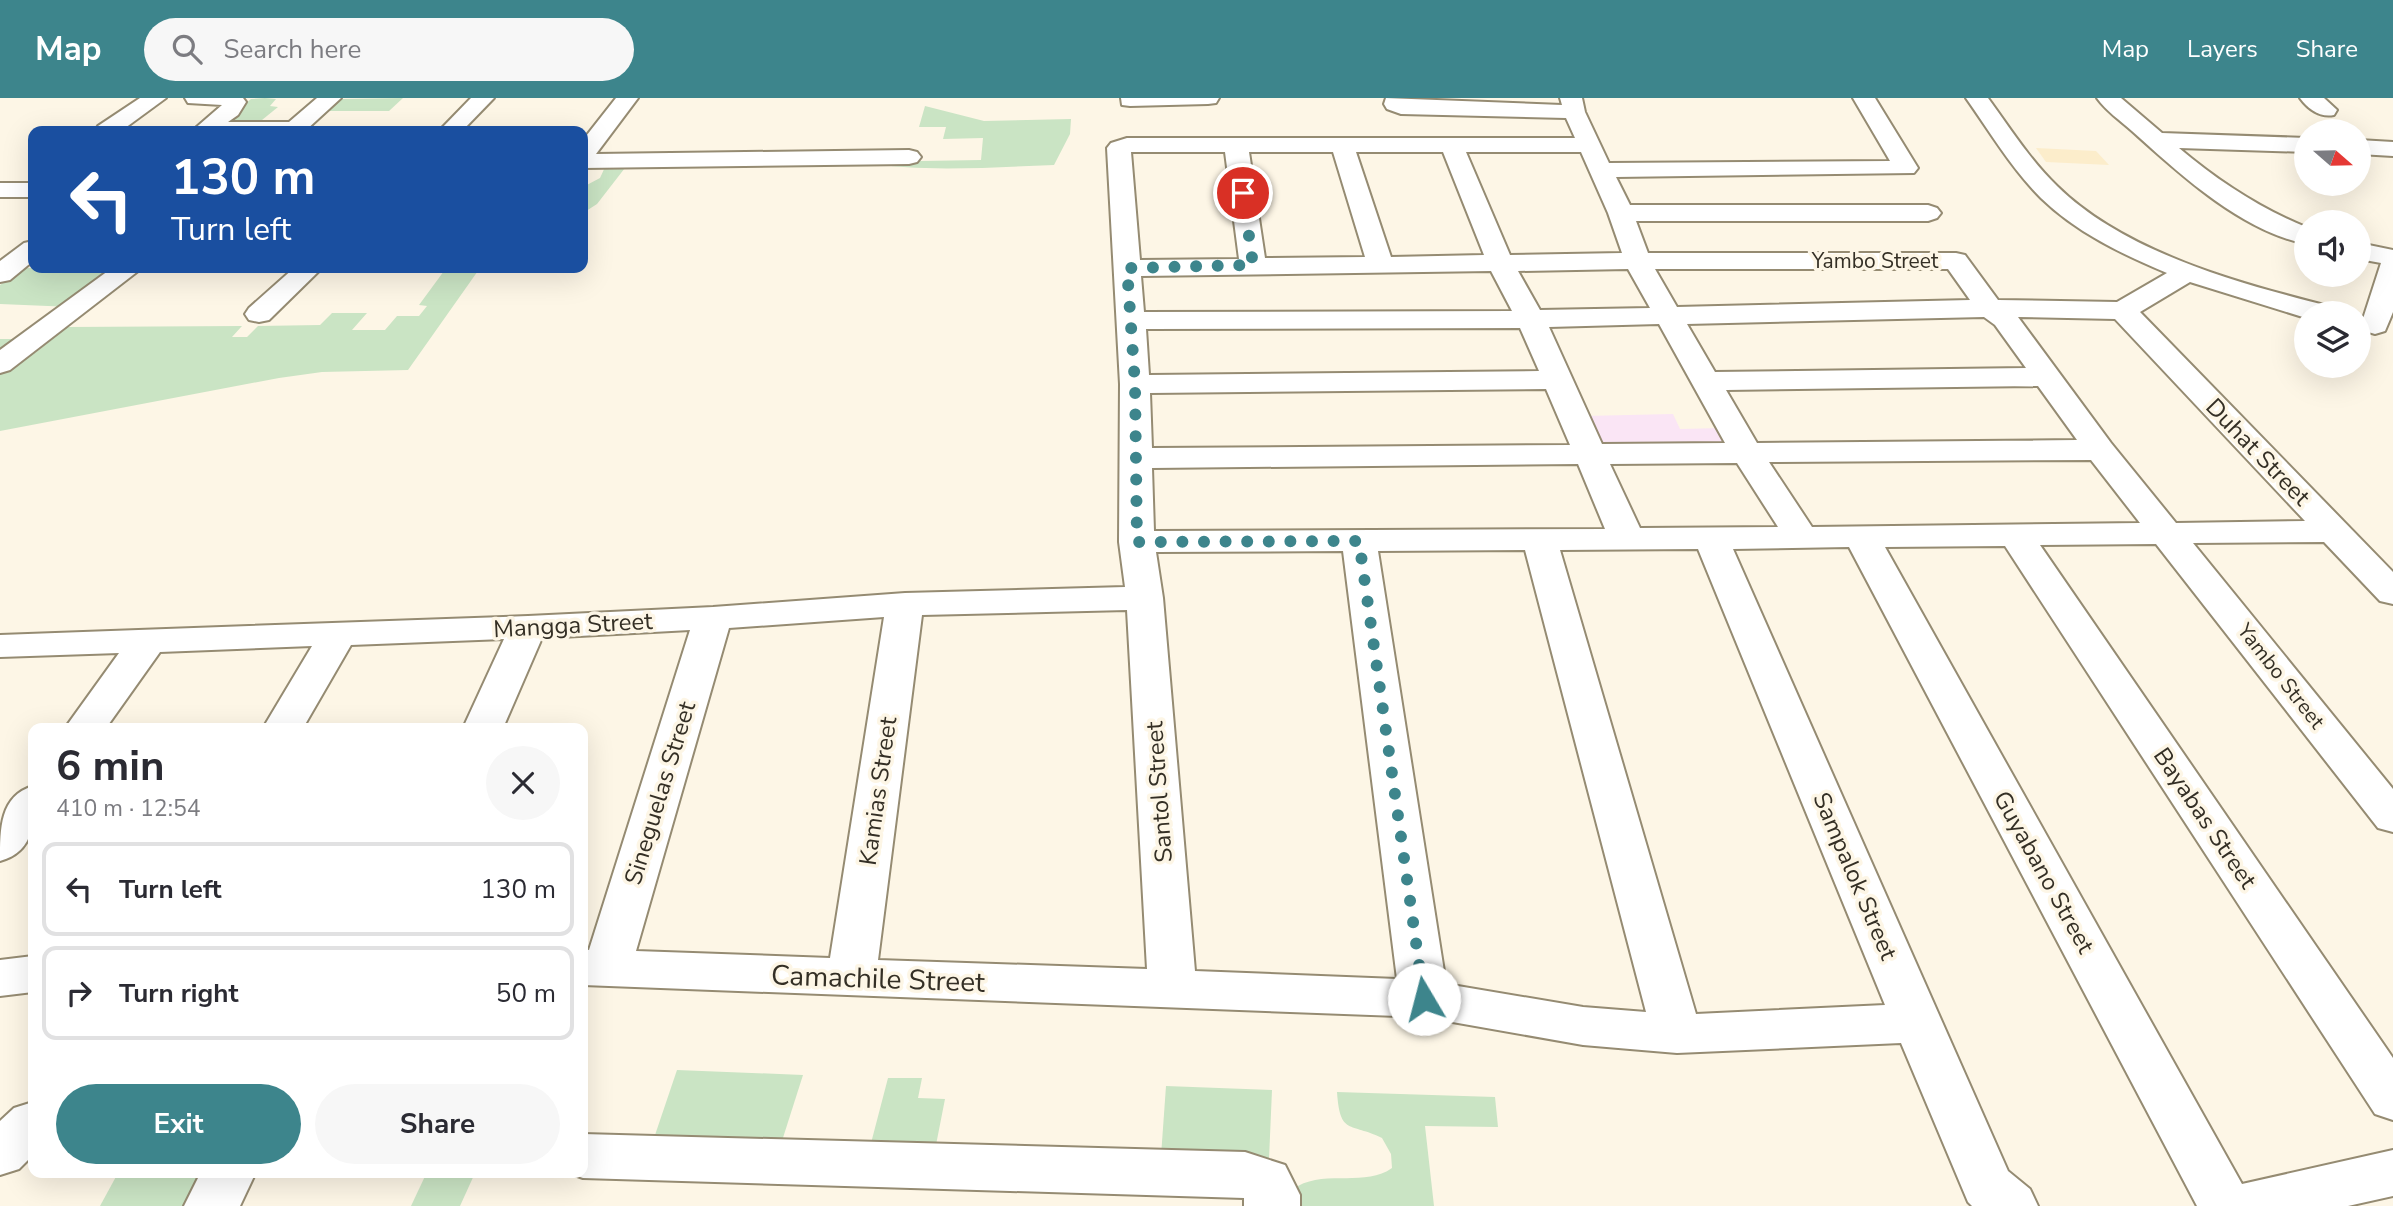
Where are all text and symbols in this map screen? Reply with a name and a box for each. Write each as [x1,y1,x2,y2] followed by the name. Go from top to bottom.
[144,18,634,81] search box
[35,27,102,72] text: Map
[168,30,206,68] icon: search
[224,32,361,67] text: Search here
[2102,33,2149,65] text: Map
[2187,33,2258,65] text: Layers
[2296,33,2358,65] text: Share
[2294,119,2371,196] north arrow
[2294,119,2371,378] map controls
[171,144,315,211] text: 130 m
[56,154,147,245] icon: left
[1213,163,1273,223] pin
[1224,174,1262,212] icon: arrive
[171,208,291,251] text: Turn left
[2294,210,2371,287] button: sound
[1811,247,1939,275] street label: Yambo Street
[2294,301,2371,378] button: layers
[2199,391,2318,513] street label: Duhat Street
[493,605,654,645] street label: Mangga Street
[2230,617,2331,735] street label: Yambo Street
[617,697,703,889] street label: Sineguelas Street
[852,714,904,867] street label: Kamias Street
[1138,720,1180,864] street label: Santol Street
[56,738,165,795] text: 6 min
[2146,741,2264,895] street label: Bayabas Street
[486,746,560,820] button: close
[1986,785,2102,959] street label: Guyabano Street
[1805,787,1905,965] street label: Sampalok Street
[56,793,201,824] text: 410 m · 12:54
[60,870,98,908] icon: left
[119,872,222,907] text: Turn left
[480,872,556,907] text: 130 m
[770,956,986,1002] street label: Camachile Street
[1387,962,1461,1036] position arrow
[60,974,98,1012] icon: right
[119,976,238,1011] text: Turn right
[496,976,556,1011] text: 50 m
[56,1084,301,1164] button: Exit
[315,1084,560,1164] button: Share

